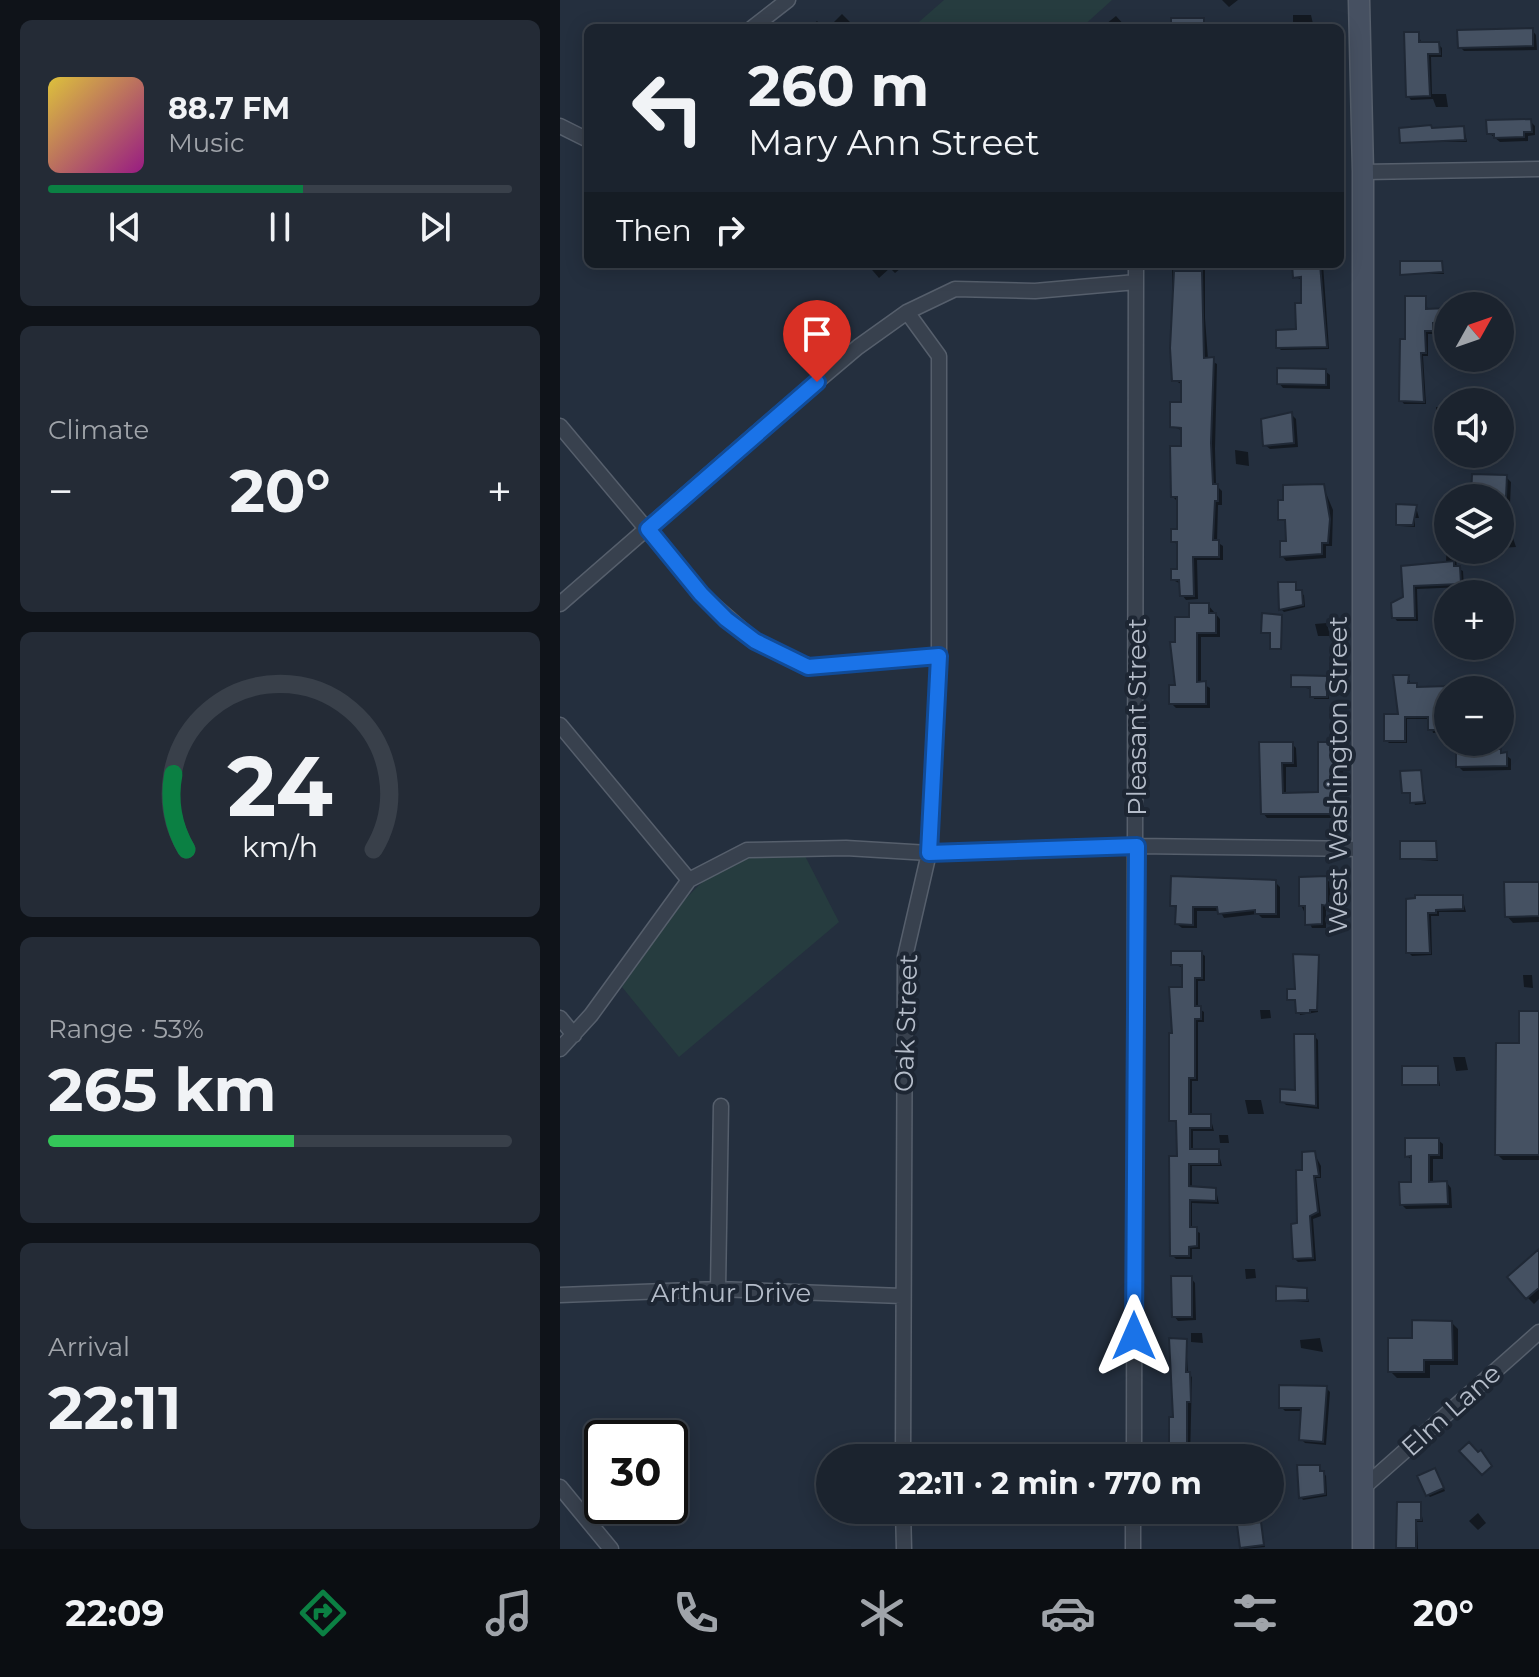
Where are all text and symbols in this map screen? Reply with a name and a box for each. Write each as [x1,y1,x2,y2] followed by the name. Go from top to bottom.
[748,52,929,120] text: 260 m
[616,56,720,160] icon: left
[168,90,290,127] text: 88.7 FM
[748,120,1040,164] text: Mary Ann Street
[168,127,245,159] text: Music
[103,205,147,249] icon: previous
[258,205,302,249] icon: pause
[413,205,457,249] icon: next
[708,208,752,252] icon: right
[616,212,692,249] text: Then
[1434,292,1514,372] north arrow
[1434,292,1514,756] map controls
[783,300,851,382] pin
[795,312,839,356] icon: arrive
[1434,388,1514,468] button: sound
[48,414,149,446] text: Climate
[229,454,331,527] text: 20°
[48,464,73,518] text: −
[487,464,512,518] text: +
[1434,484,1514,564] button: layers
[1434,580,1514,660] button: +
[1322,616,1354,934] street label: West Washington Street
[1121,618,1153,816] street label: Pleasant Street
[1434,676,1514,756] button: −
[227,735,333,837] text: 24
[242,830,318,865] text: km/h
[888,953,924,1093] street label: Oak Street
[48,1013,204,1045] text: Range · 53%
[48,1053,276,1126] text: 265 km
[651,1277,811,1309] street label: Arthur Drive
[1092,1294,1176,1378] position arrow
[48,1331,130,1363] text: Arrival
[1395,1357,1507,1463] street label: Elm Lane
[48,1371,182,1444] text: 22:11
[584,1420,688,1524] speed limit sign: 30
[898,1465,1202,1502] text: 22:11 · 2 min · 770 m
[295,1585,351,1641] icon: directions
[481,1585,537,1641] icon: music
[668,1585,724,1641] icon: phone
[854,1585,910,1641] icon: climate
[1040,1585,1096,1641] icon: car
[1227,1585,1283,1641] icon: filters
[65,1591,164,1635] text: 22:09
[1413,1591,1474,1635] text: 20°

